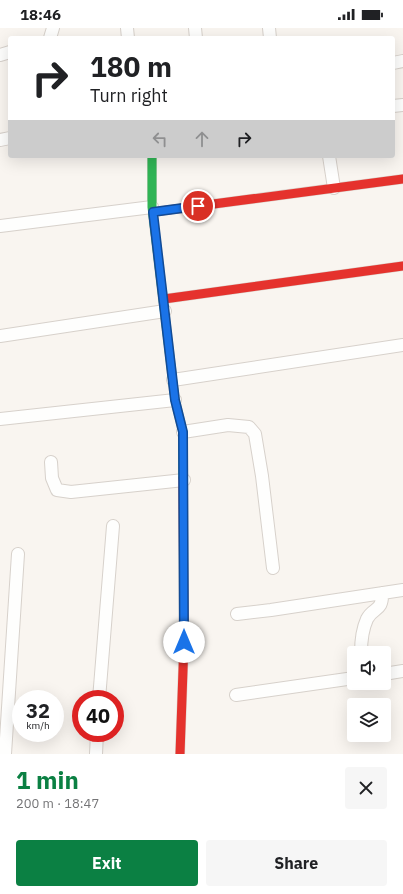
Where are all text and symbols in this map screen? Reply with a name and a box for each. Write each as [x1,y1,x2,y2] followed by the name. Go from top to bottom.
[20,5,61,24] text: 18:46
[90,48,172,85] text: 180 m
[24,52,76,104] icon: right
[90,84,168,107] text: Turn right
[149,128,171,150] icon: left
[191,128,213,150] icon: ahead
[233,128,255,150] icon: right
[181,189,215,223] pin
[187,195,209,217] icon: arrive
[163,621,205,663] position arrow
[347,646,391,742] map controls
[347,646,391,690] button: sound
[72,690,124,742] speed limit sign: 40
[26,697,50,724] text: 32
[347,698,391,742] button: layers
[26,719,50,732] text: km/h
[16,764,79,796] text: 1 min
[345,767,387,809] button: close
[16,795,99,812] text: 200 m · 18:47
[16,840,198,886] button: Exit
[206,840,387,886] button: Share

